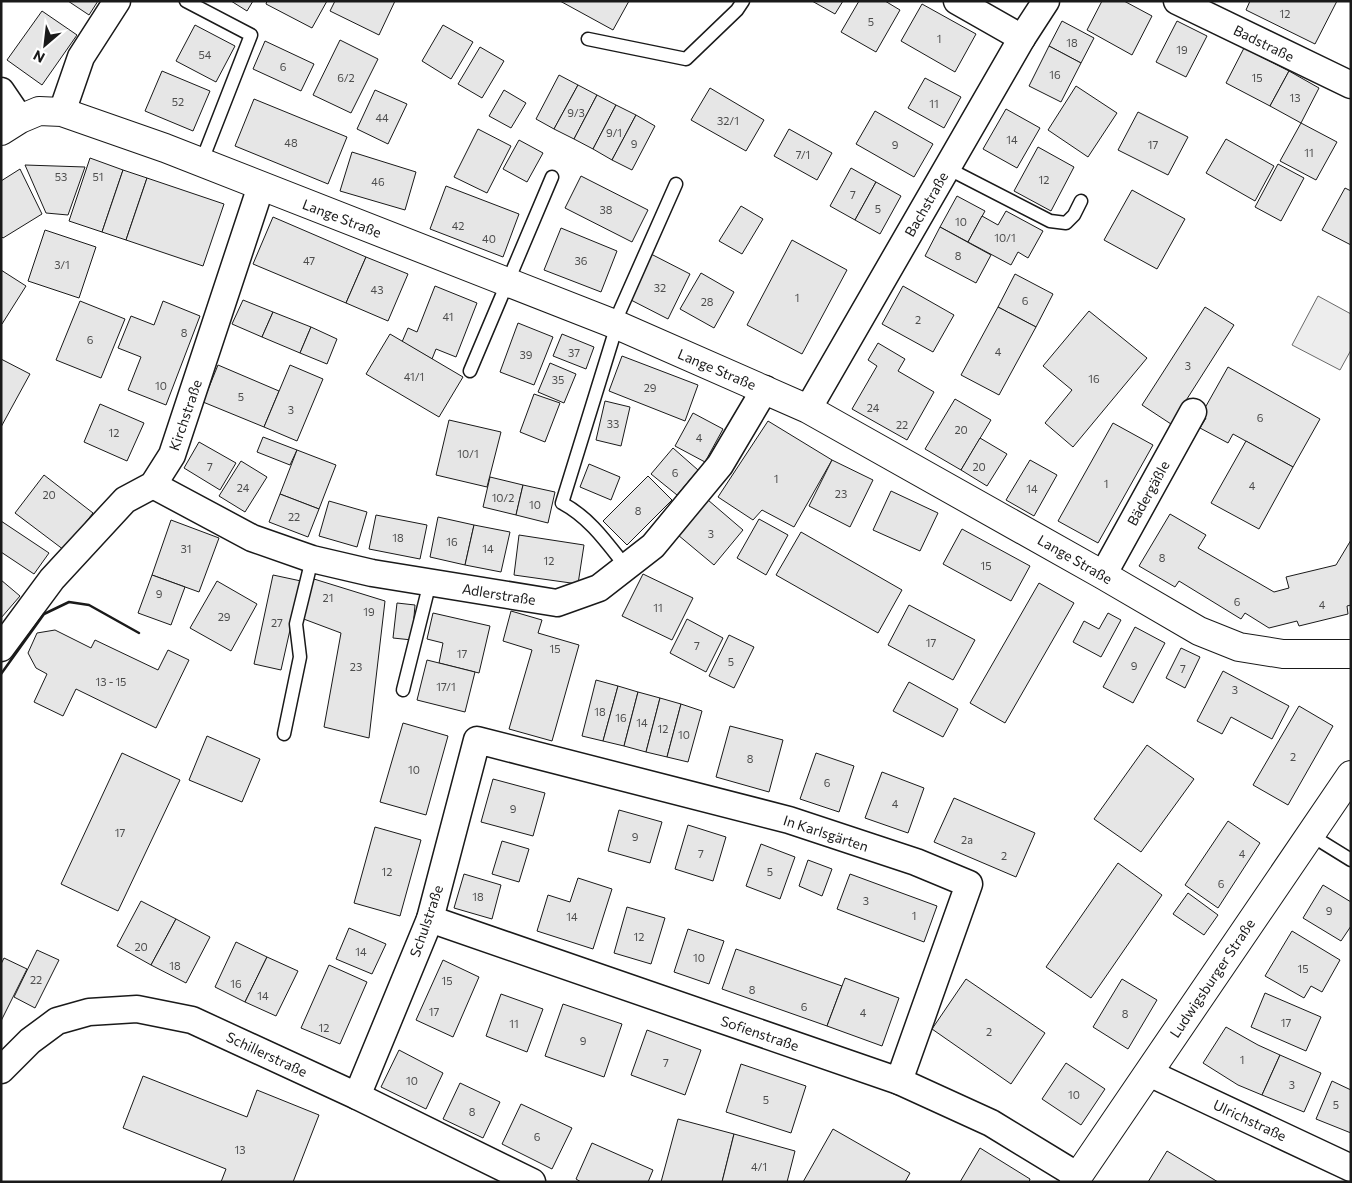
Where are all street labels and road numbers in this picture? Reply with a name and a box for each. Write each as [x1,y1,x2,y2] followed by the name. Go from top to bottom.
[1231,21,1297,65] street label: Badstraße
[901,169,951,239] street label: Bachstraße
[300,195,384,241] street label: Lange Straße
[675,345,759,393] street label: Lange Straße
[165,377,205,453] street label: Kirchstraße
[1123,458,1173,528] street label: Bädergäßle
[1035,531,1115,587] street label: Lange Straße
[461,580,537,608] street label: Adlerstraße
[781,811,871,855] street label: In Karlsgärten
[406,883,446,959] street label: Schulstraße
[1166,915,1258,1041] street label: Ludwigsburger Straße
[719,1012,801,1054] street label: Sofienstraße
[224,1028,310,1080] street label: Schillerstraße
[1211,1096,1289,1144] street label: Ulrichstraße

